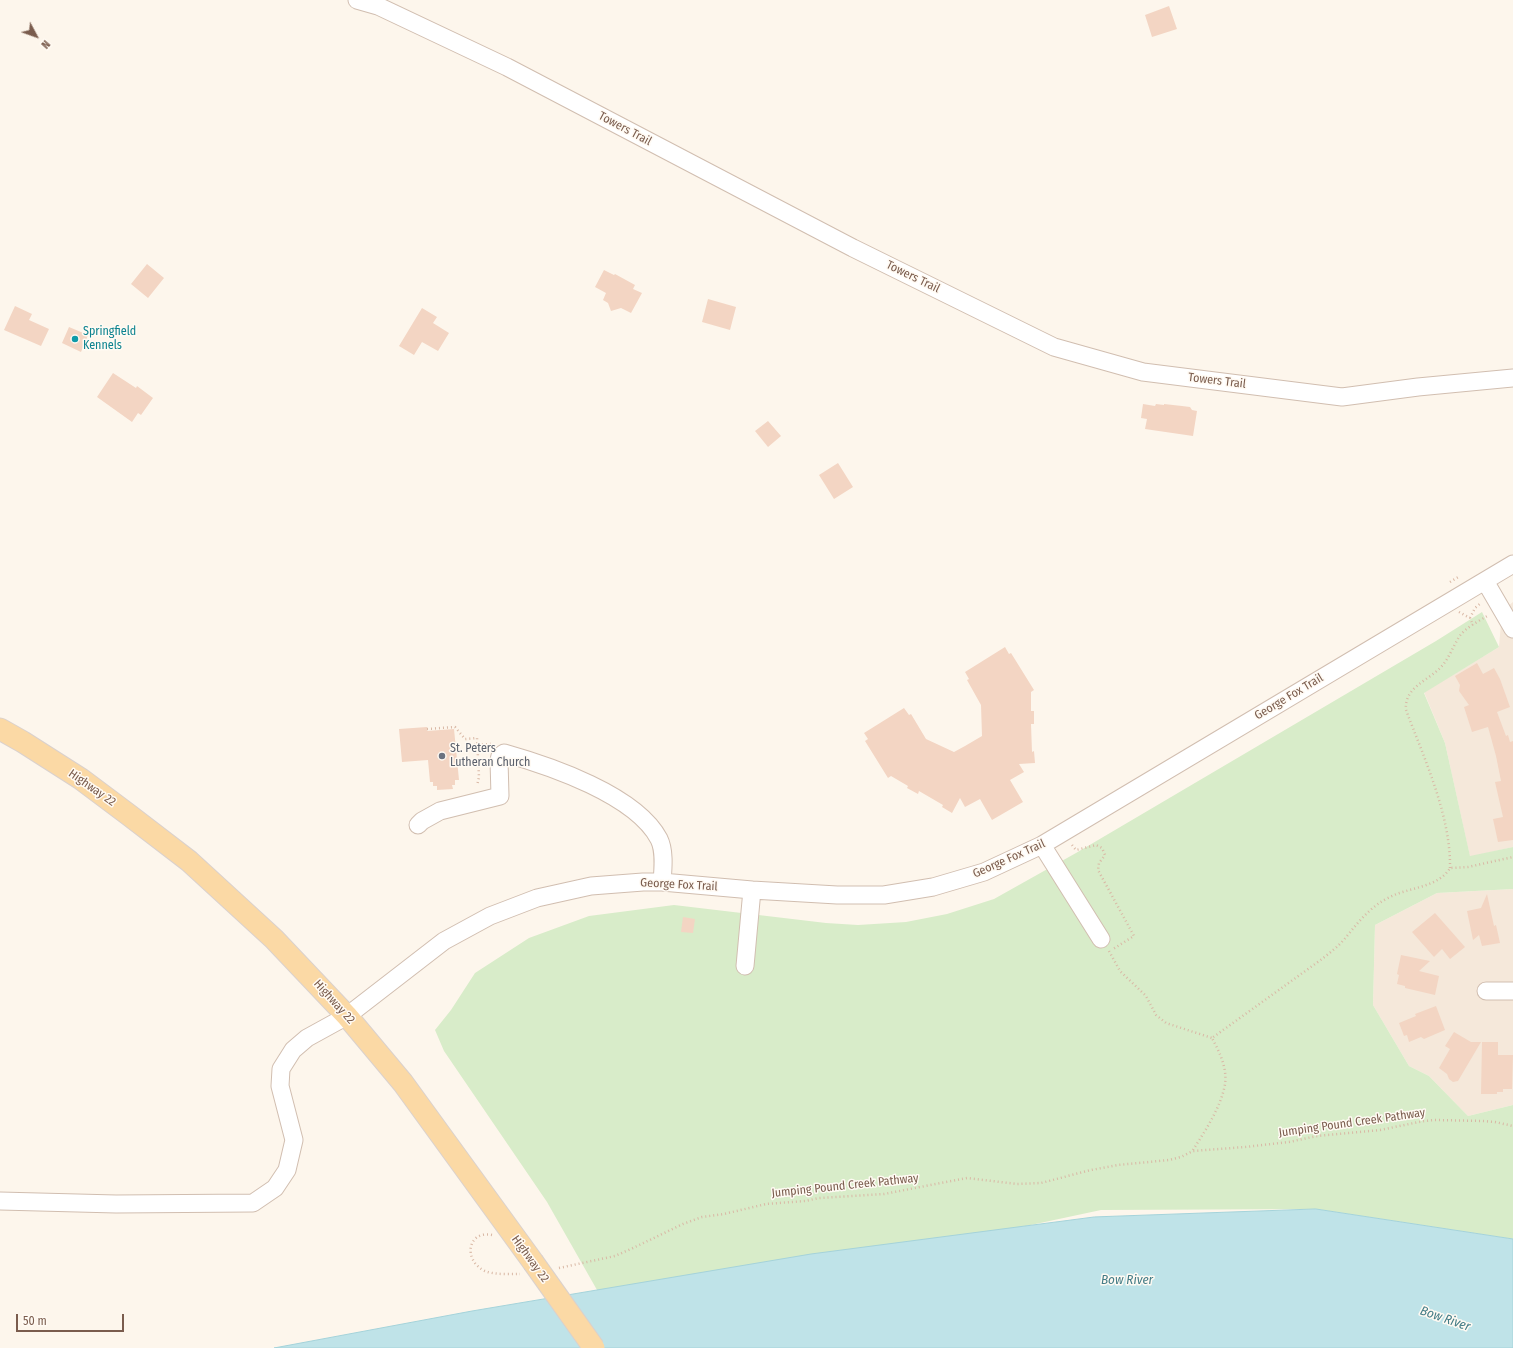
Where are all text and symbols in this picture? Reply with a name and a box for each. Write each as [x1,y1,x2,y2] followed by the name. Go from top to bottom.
[16,16,56,56] north arrow
[38,37,53,51] text: N
[596,109,654,149] street label: Towers Trail
[884,258,942,296] street label: Towers Trail
[83,325,136,353] place label: Springfield Kennels
[70,334,80,344] marker: Springfield Kennels
[1187,370,1247,392] street label: Towers Trail
[1252,671,1326,723] street label: George Fox Trail
[450,742,530,770] place label: St. Peters Lutheran Church
[437,751,447,761] marker: St. Peters Lutheran Church
[66,766,118,810] street label: Highway 22
[971,837,1047,881] street label: George Fox Trail
[640,876,718,894] street label: George Fox Trail
[310,977,358,1027] street label: Highway 22
[1278,1106,1426,1140] street label: Jumping Pound Creek Pathway
[771,1171,919,1201] street label: Jumping Pound Creek Pathway
[508,1233,552,1285] street label: Highway 22
[1101,1272,1153,1288] water label: Bow River
[1418,1303,1472,1335] water label: Bow River
[18,1306,126,1332] scale bar
[23,1314,47,1328] text: 50 m

